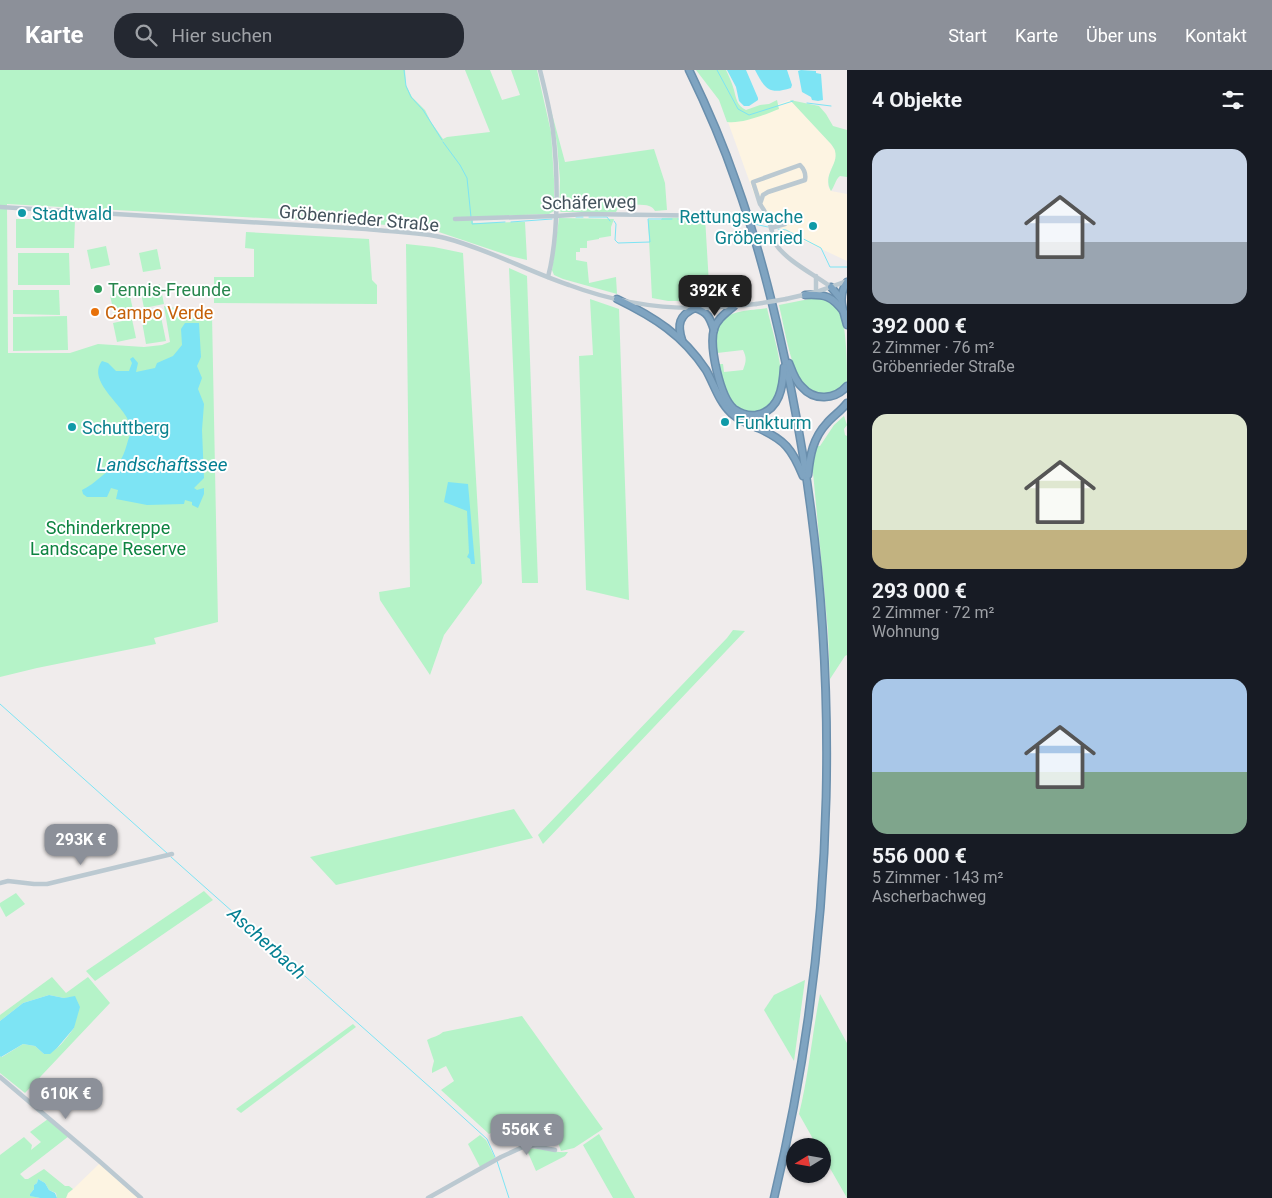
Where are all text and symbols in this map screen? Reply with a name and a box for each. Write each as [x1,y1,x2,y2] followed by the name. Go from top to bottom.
[114,13,464,58] search box
[25,21,84,49] text: Karte
[132,21,160,49] icon: search
[172,24,272,47] text: Hier suchen
[948,25,987,46] text: Start
[1015,25,1058,46] text: Karte
[1086,25,1157,46] text: Über uns
[1185,25,1247,46] text: Kontakt
[1219,86,1247,114] icon: filters
[872,88,962,112] text: 4 Objekte
[1015,182,1105,272] icon: home
[541,191,637,213] street label: Schäferweg
[278,201,440,235] street label: Gröbenrieder Straße
[32,203,112,224] place label: Stadtwald
[679,206,803,248] place label: Rettungswache Gröbenried
[16,207,28,219] marker: Stadtwald
[807,220,819,232] marker: Rettungswache Gröbenried
[674,274,756,317] pin: 392K €
[108,279,231,300] place label: Tennis-Freunde
[690,281,740,300] text: 392K €
[92,283,104,295] marker: Tennis-Freunde
[105,302,213,323] place label: Campo Verde
[89,306,101,318] marker: Campo Verde
[872,314,967,338] text: 392 000 €
[872,338,994,357] text: 2 Zimmer · 76 m²
[872,357,1015,376] text: Gröbenrieder Straße
[735,412,811,433] place label: Funkturm
[719,416,731,428] marker: Funkturm
[82,417,169,438] place label: Schuttberg
[66,421,78,433] marker: Schuttberg
[1015,447,1105,537] icon: home
[97,453,228,476] water label: Landschaftssee
[30,517,186,559] park label: Schinderkreppe Landscape Reserve
[872,579,967,603] text: 293 000 €
[872,603,994,622] text: 2 Zimmer · 72 m²
[872,622,939,641] text: Wohnung
[1015,712,1105,802] icon: home
[40,824,122,866] pin: 293K €
[56,830,106,849] text: 293K €
[872,844,967,868] text: 556 000 €
[872,868,1003,887] text: 5 Zimmer · 143 m²
[872,887,986,906] text: Ascherbachweg
[222,901,311,984] water label: Ascherbach
[25,1078,107,1120] pin: 610K €
[41,1084,91,1103] text: 610K €
[486,1114,568,1156] pin: 556K €
[502,1120,552,1139] text: 556K €
[786,1138,831,1182] north arrow
[786,1138,831,1183] map controls

